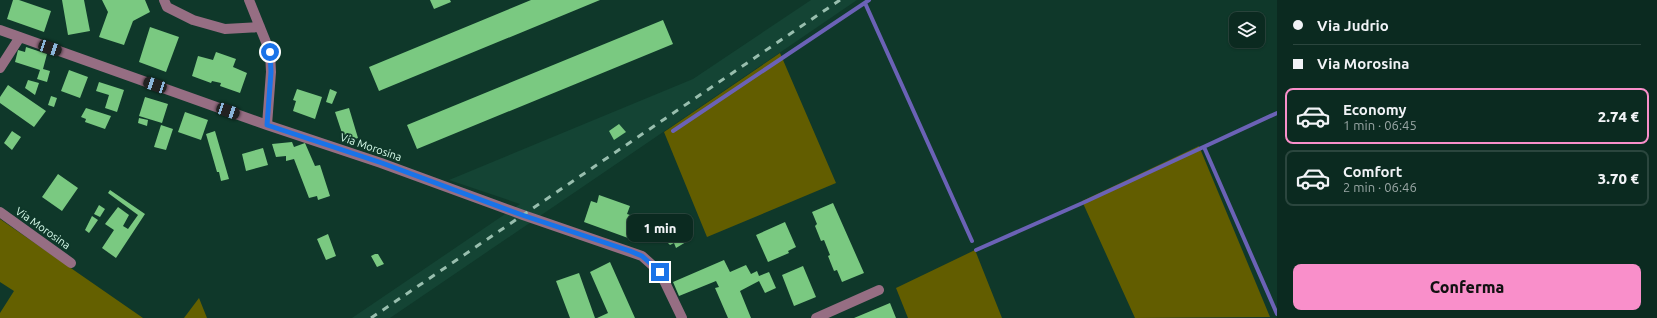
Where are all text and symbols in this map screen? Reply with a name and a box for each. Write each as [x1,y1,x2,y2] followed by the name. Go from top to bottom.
[1229,12,1265,48] map controls
[1229,12,1265,48] button: layers
[1317,17,1389,34] text: Via Judrio
[37,38,63,58] car
[261,43,279,61] route start
[1317,55,1410,72] text: Via Morosina
[142,75,168,95] car
[1295,98,1331,134] icon: car
[215,101,241,121] car
[1343,101,1407,118] text: Economy
[1598,108,1639,125] text: 2.74 €
[1343,118,1417,132] text: 1 min · 06:45
[339,131,403,163] street label: Via Morosina
[1295,160,1331,196] icon: car
[1343,163,1402,180] text: Comfort
[1598,170,1639,187] text: 3.70 €
[1343,180,1417,194] text: 2 min · 06:46
[13,205,73,251] street label: Via Morosina
[627,214,693,242] callout: 1 min
[643,221,677,235] text: 1 min
[651,263,669,281] route end
[1293,264,1641,310] button: Conferma

